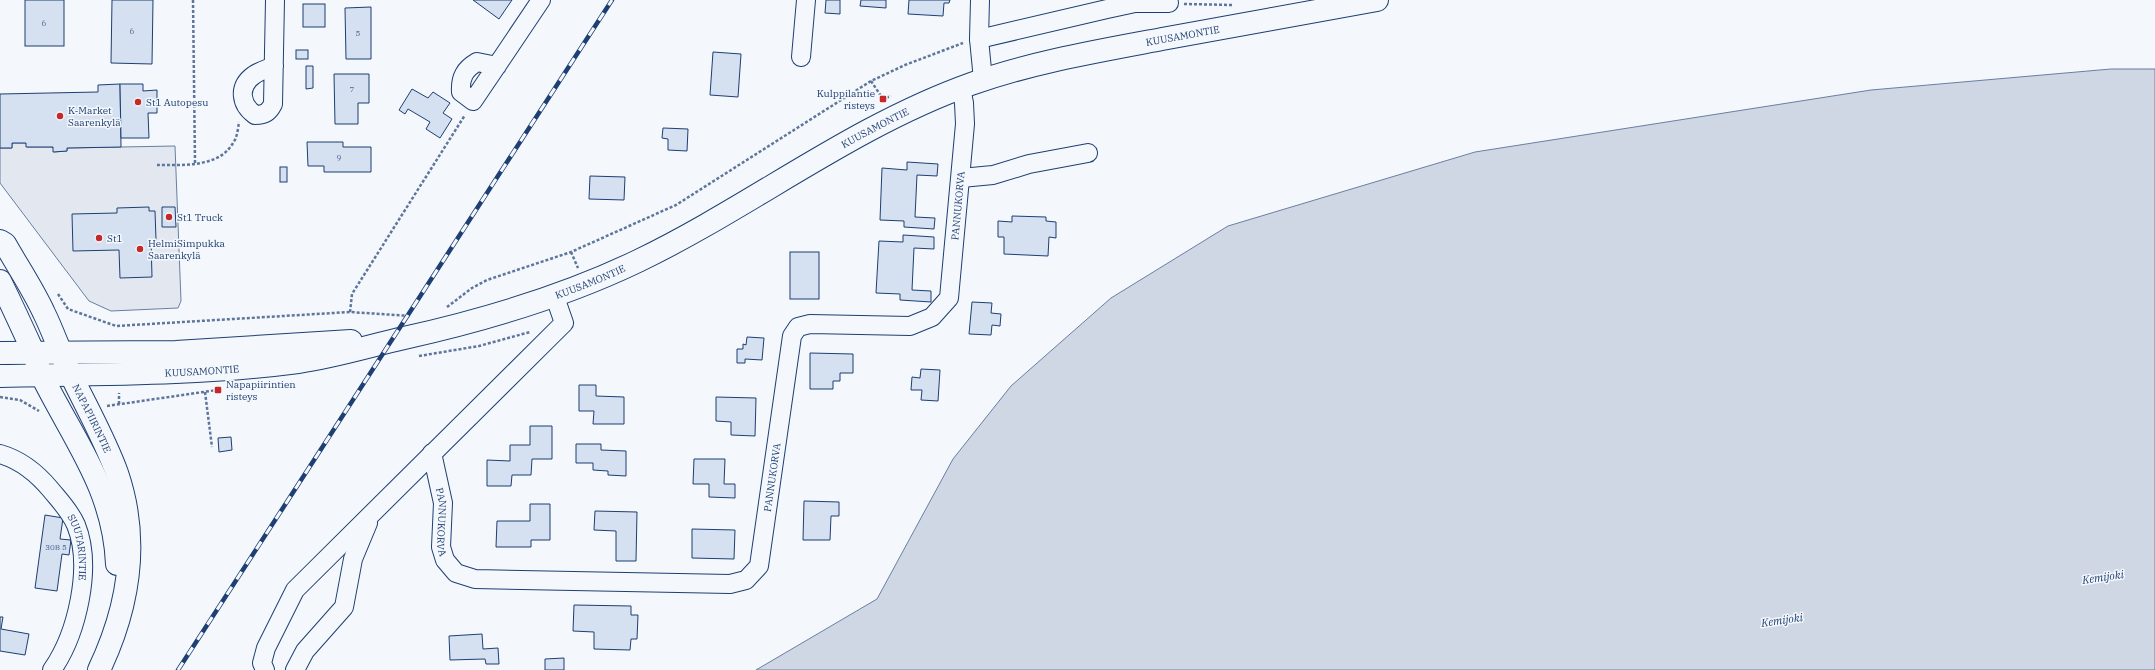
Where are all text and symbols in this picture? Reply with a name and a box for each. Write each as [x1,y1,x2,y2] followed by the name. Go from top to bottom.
[42,18,47,28] house number: 6
[1145,22,1220,48] street label: KUUSAMONTIE
[130,26,135,36] house number: 6
[356,28,361,38] house number: 5
[350,84,355,94] house number: 7
[817,87,875,112] place label: Kulppilantie risteys
[878,94,888,104] marker: Kulppilantie risteys
[146,96,208,109] place label: St1 Autopesu
[133,97,143,107] marker: St1 Autopesu
[68,104,121,129] place label: K-Market Saarenkylä
[839,105,911,151] street label: KUUSAMONTIE
[55,111,65,121] marker: K-Market Saarenkylä
[337,152,342,162] house number: 9
[948,171,967,241] street label: PANNUKORVA
[177,211,223,224] place label: St1 Truck
[164,212,174,222] marker: St1 Truck
[107,232,122,245] place label: St1
[94,233,104,243] marker: St1
[148,237,225,262] place label: HelmiSimpukka Saarenkylä
[135,244,145,254] marker: HelmiSimpukka Saarenkylä
[553,261,627,301] street label: KUUSAMONTIE
[164,362,240,379] street label: KUUSAMONTIE
[226,378,296,403] place label: Napapiirintien risteys
[70,382,115,455] street label: NAPAPIIRINTIE
[213,385,223,395] marker: Napapiirintien risteys
[760,442,783,512] street label: PANNUKORVA
[433,486,450,558] street label: PANNUKORVA
[65,512,90,581] street label: SUUTARINTIE
[45,542,67,552] house number: 30B 5
[2080,567,2125,587] water label: Kemijoki
[1759,610,1804,630] water label: Kemijoki

